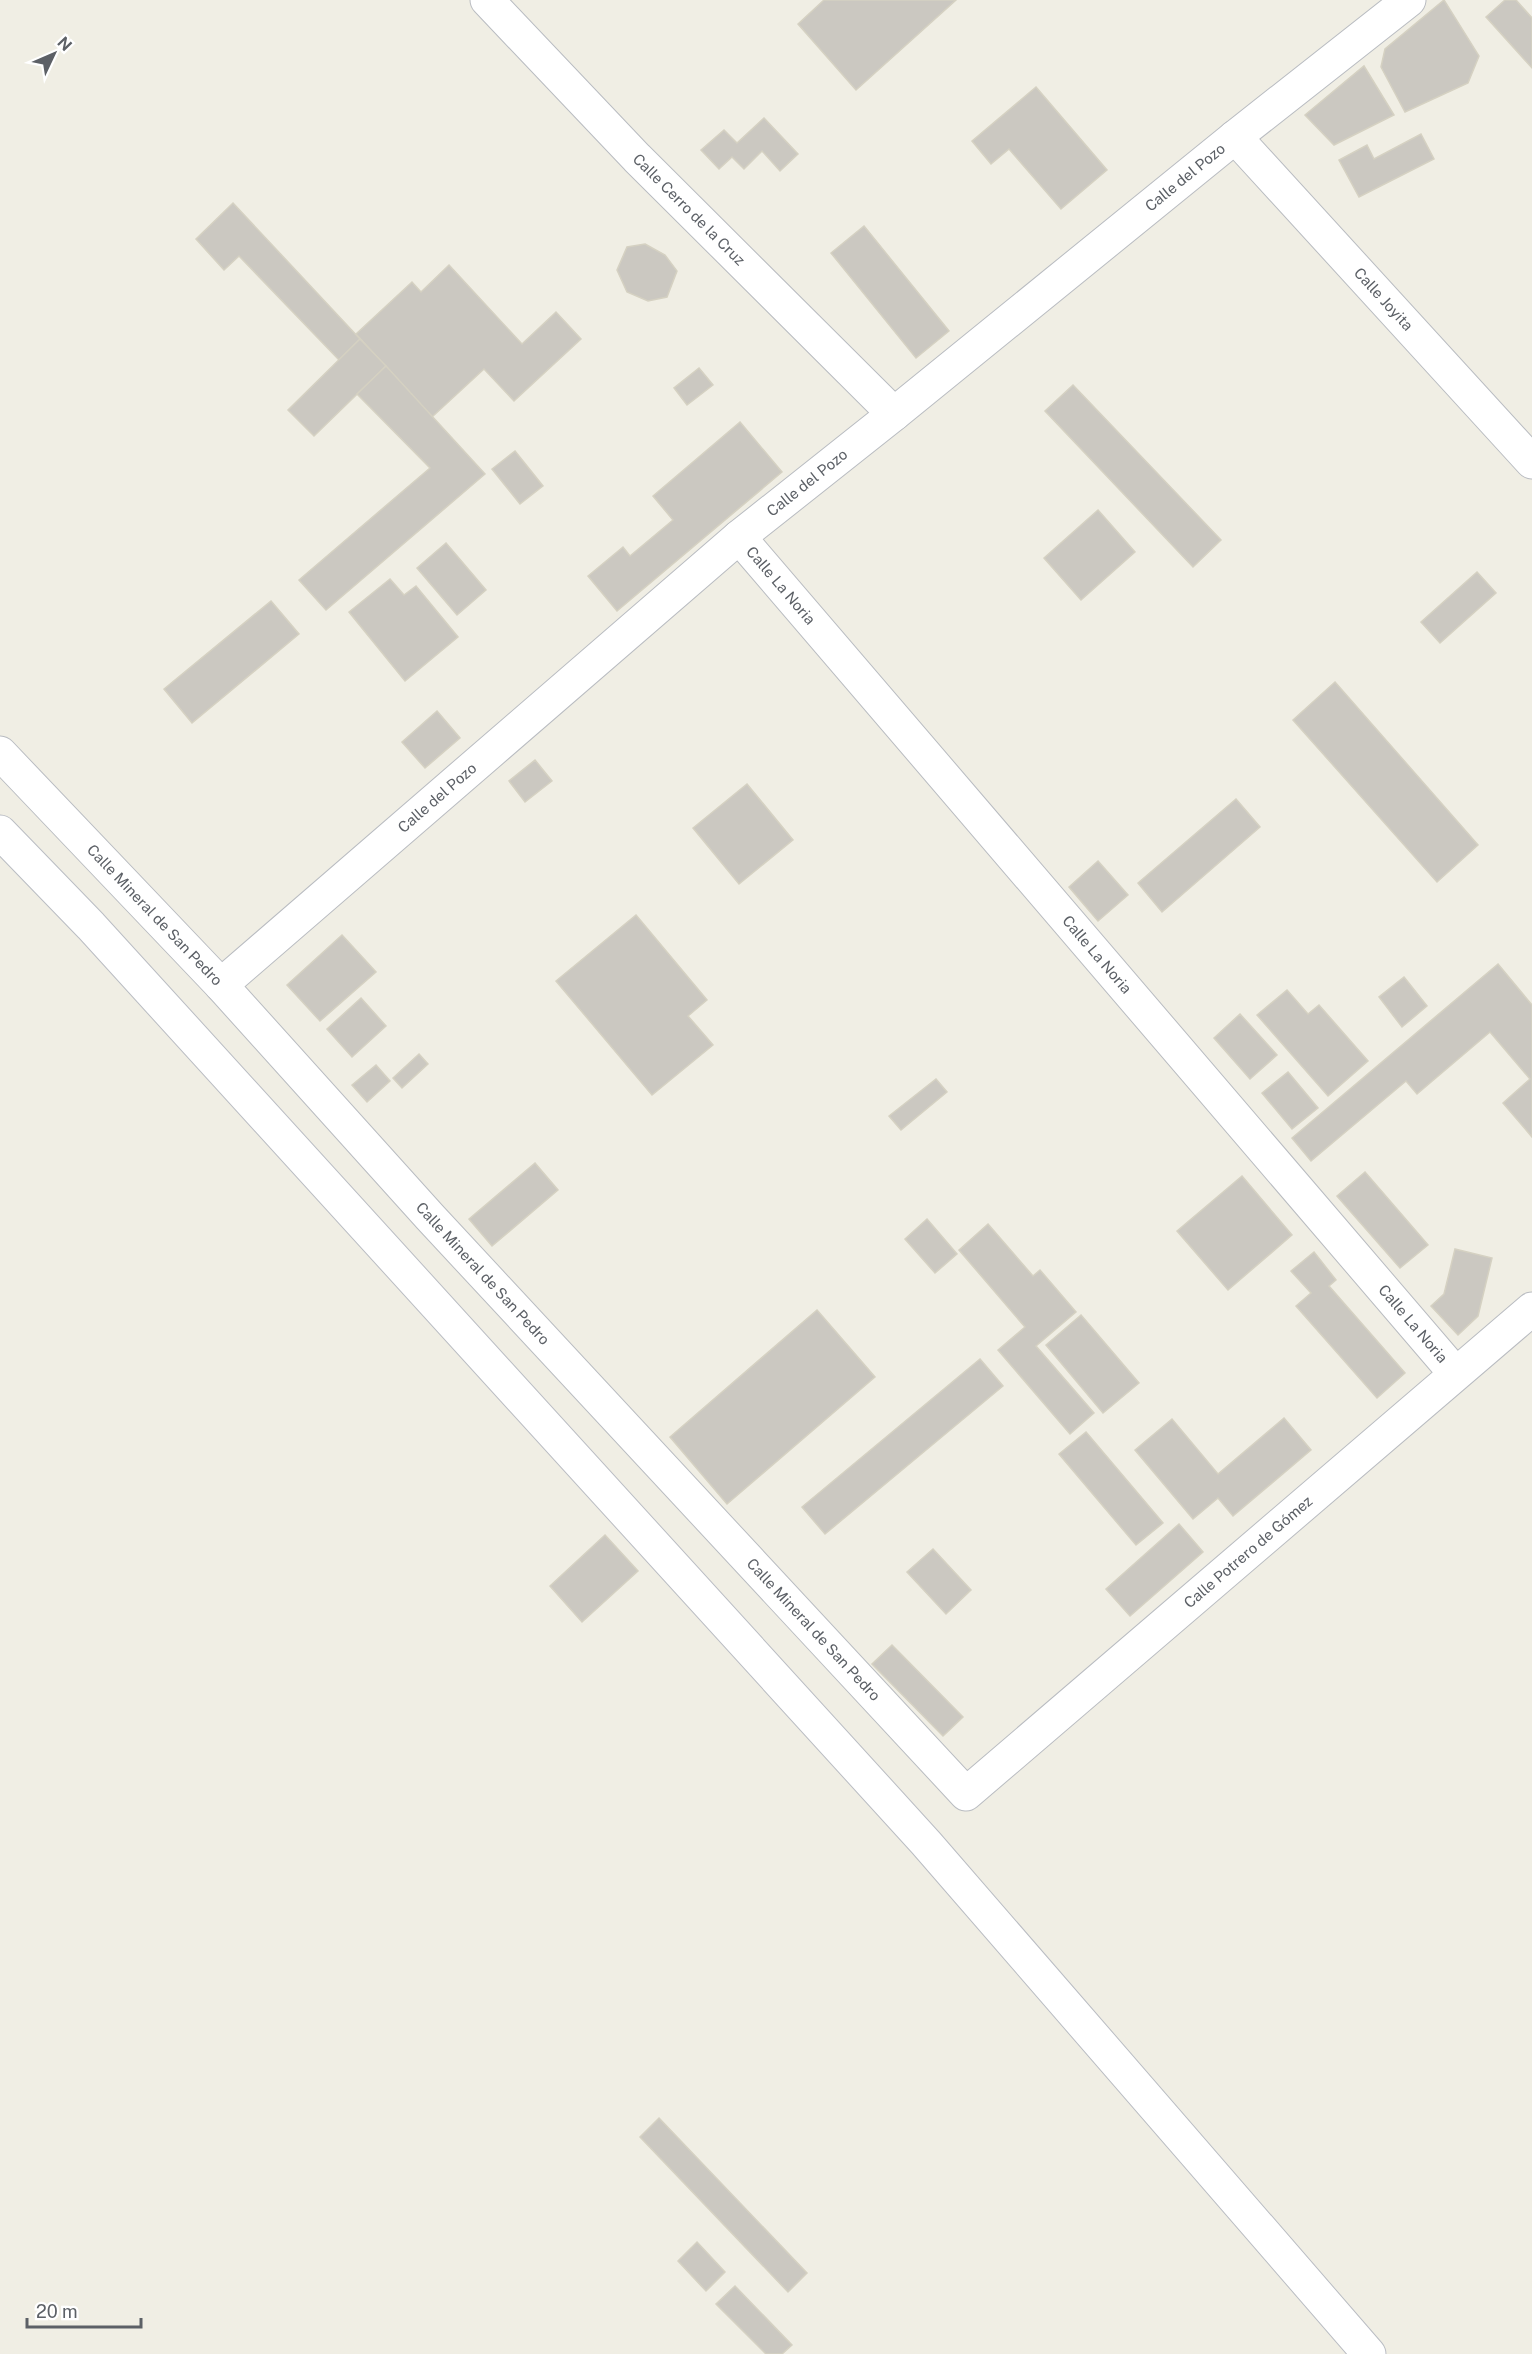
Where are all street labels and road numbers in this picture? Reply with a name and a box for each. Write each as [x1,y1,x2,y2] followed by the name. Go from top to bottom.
[1142,140,1228,214] street label: Calle del Pozo
[630,150,749,269] street label: Calle Cerro de la Cruz
[1351,264,1417,334] street label: Calle Joyita
[763,445,851,520] street label: Calle del Pozo
[743,543,819,628] street label: Calle La Noria
[394,759,480,836] street label: Calle del Pozo
[84,841,226,989] street label: Calle Mineral de San Pedro
[1059,912,1135,997] street label: Calle La Noria
[413,1199,553,1348] street label: Calle Mineral de San Pedro
[1375,1281,1451,1366] street label: Calle La Noria
[1180,1492,1316,1611] street label: Calle Potrero de Gómez
[744,1555,884,1704] street label: Calle Mineral de San Pedro

